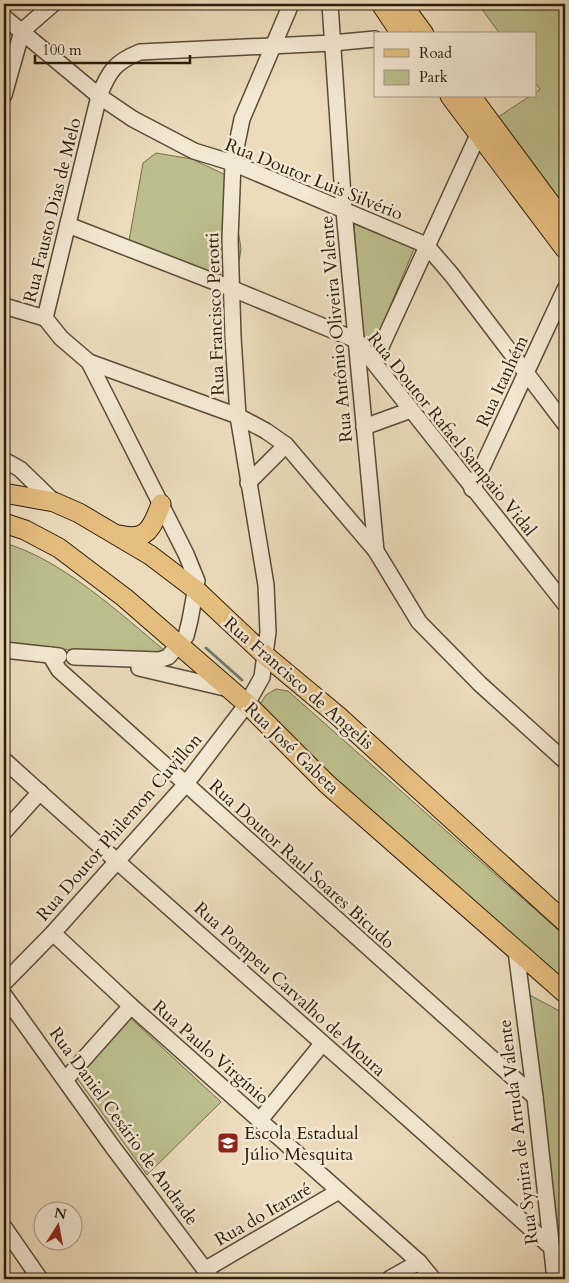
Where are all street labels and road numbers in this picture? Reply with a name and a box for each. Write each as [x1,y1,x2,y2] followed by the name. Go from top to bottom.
[17,115,88,305] street label: Rua Fausto Dias de Melo
[221,132,407,227] street label: Rua Doutor Luis Silvério
[314,214,359,444] street label: Rua Antônio Oliveira Valente
[200,232,231,396] street label: Rua Francisco Perotti
[361,327,542,542] street label: Rua Doutor Rafael Sampaio Vidal
[470,331,535,431] street label: Rua Itanhém
[218,611,379,756] street label: Rua Francisco de Angelis
[239,697,345,800] street label: Rua José Gabeta
[31,727,208,927] street label: Rua Doutor Philemon Cuvillon
[203,774,400,955] street label: Rua Doutor Raul Soares Bicudo
[188,896,391,1083] street label: Rua Pompeu Carvalho de Moura
[147,995,275,1110] street label: Rua Paulo Virgínio
[492,1018,545,1246] street label: Rua Synira de Arruda Valente
[43,1022,204,1231] street label: Rua Daniel Cesário de Andrade
[210,1177,316,1252] street label: Rua do Itararé

